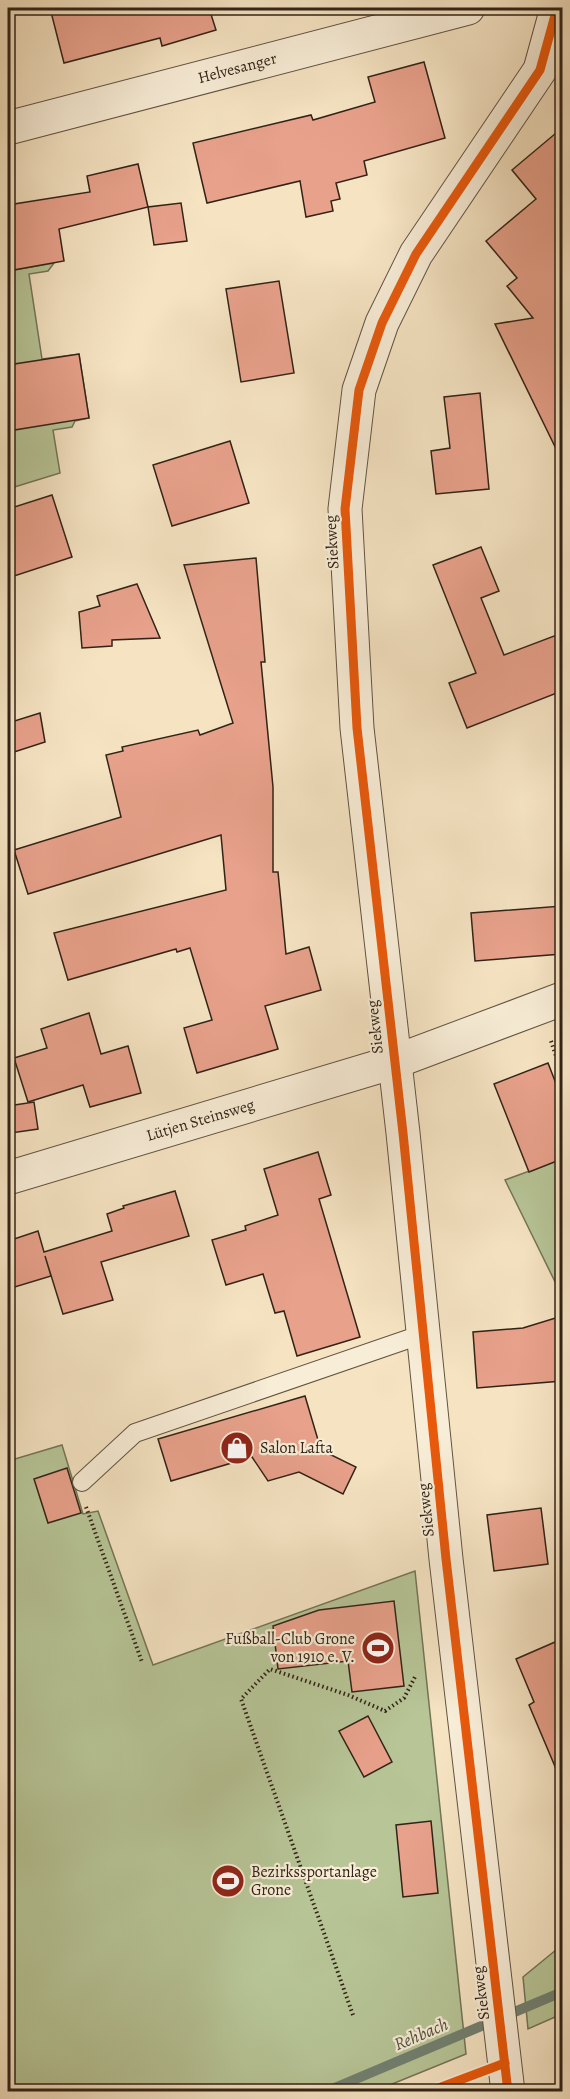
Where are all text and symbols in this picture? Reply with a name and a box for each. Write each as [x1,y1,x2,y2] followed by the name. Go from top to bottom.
[195,47,279,89] street label: Helvesanger
[320,514,344,570] street label: Siekweg
[361,999,389,1055] street label: Siekweg
[144,1094,257,1147] street label: Lütjen Steinsweg
[219,1430,255,1466] shop icon: Salon Lafta
[260,1437,333,1459] place label: Salon Lafta
[412,1482,440,1538] street label: Siekweg
[225,1628,355,1668] place label: Fußball-Club Grone von 1910 e. V.
[360,1630,396,1666] sports icon: Fußball-Club Grone von 1910 e. V.
[251,1861,377,1901] place label: Bezirkssportanlage Grone
[210,1863,246,1899] sports icon: Bezirkssportanlage Grone
[467,1965,495,2021] street label: Siekweg
[390,2012,452,2056] water label: Rehbach

